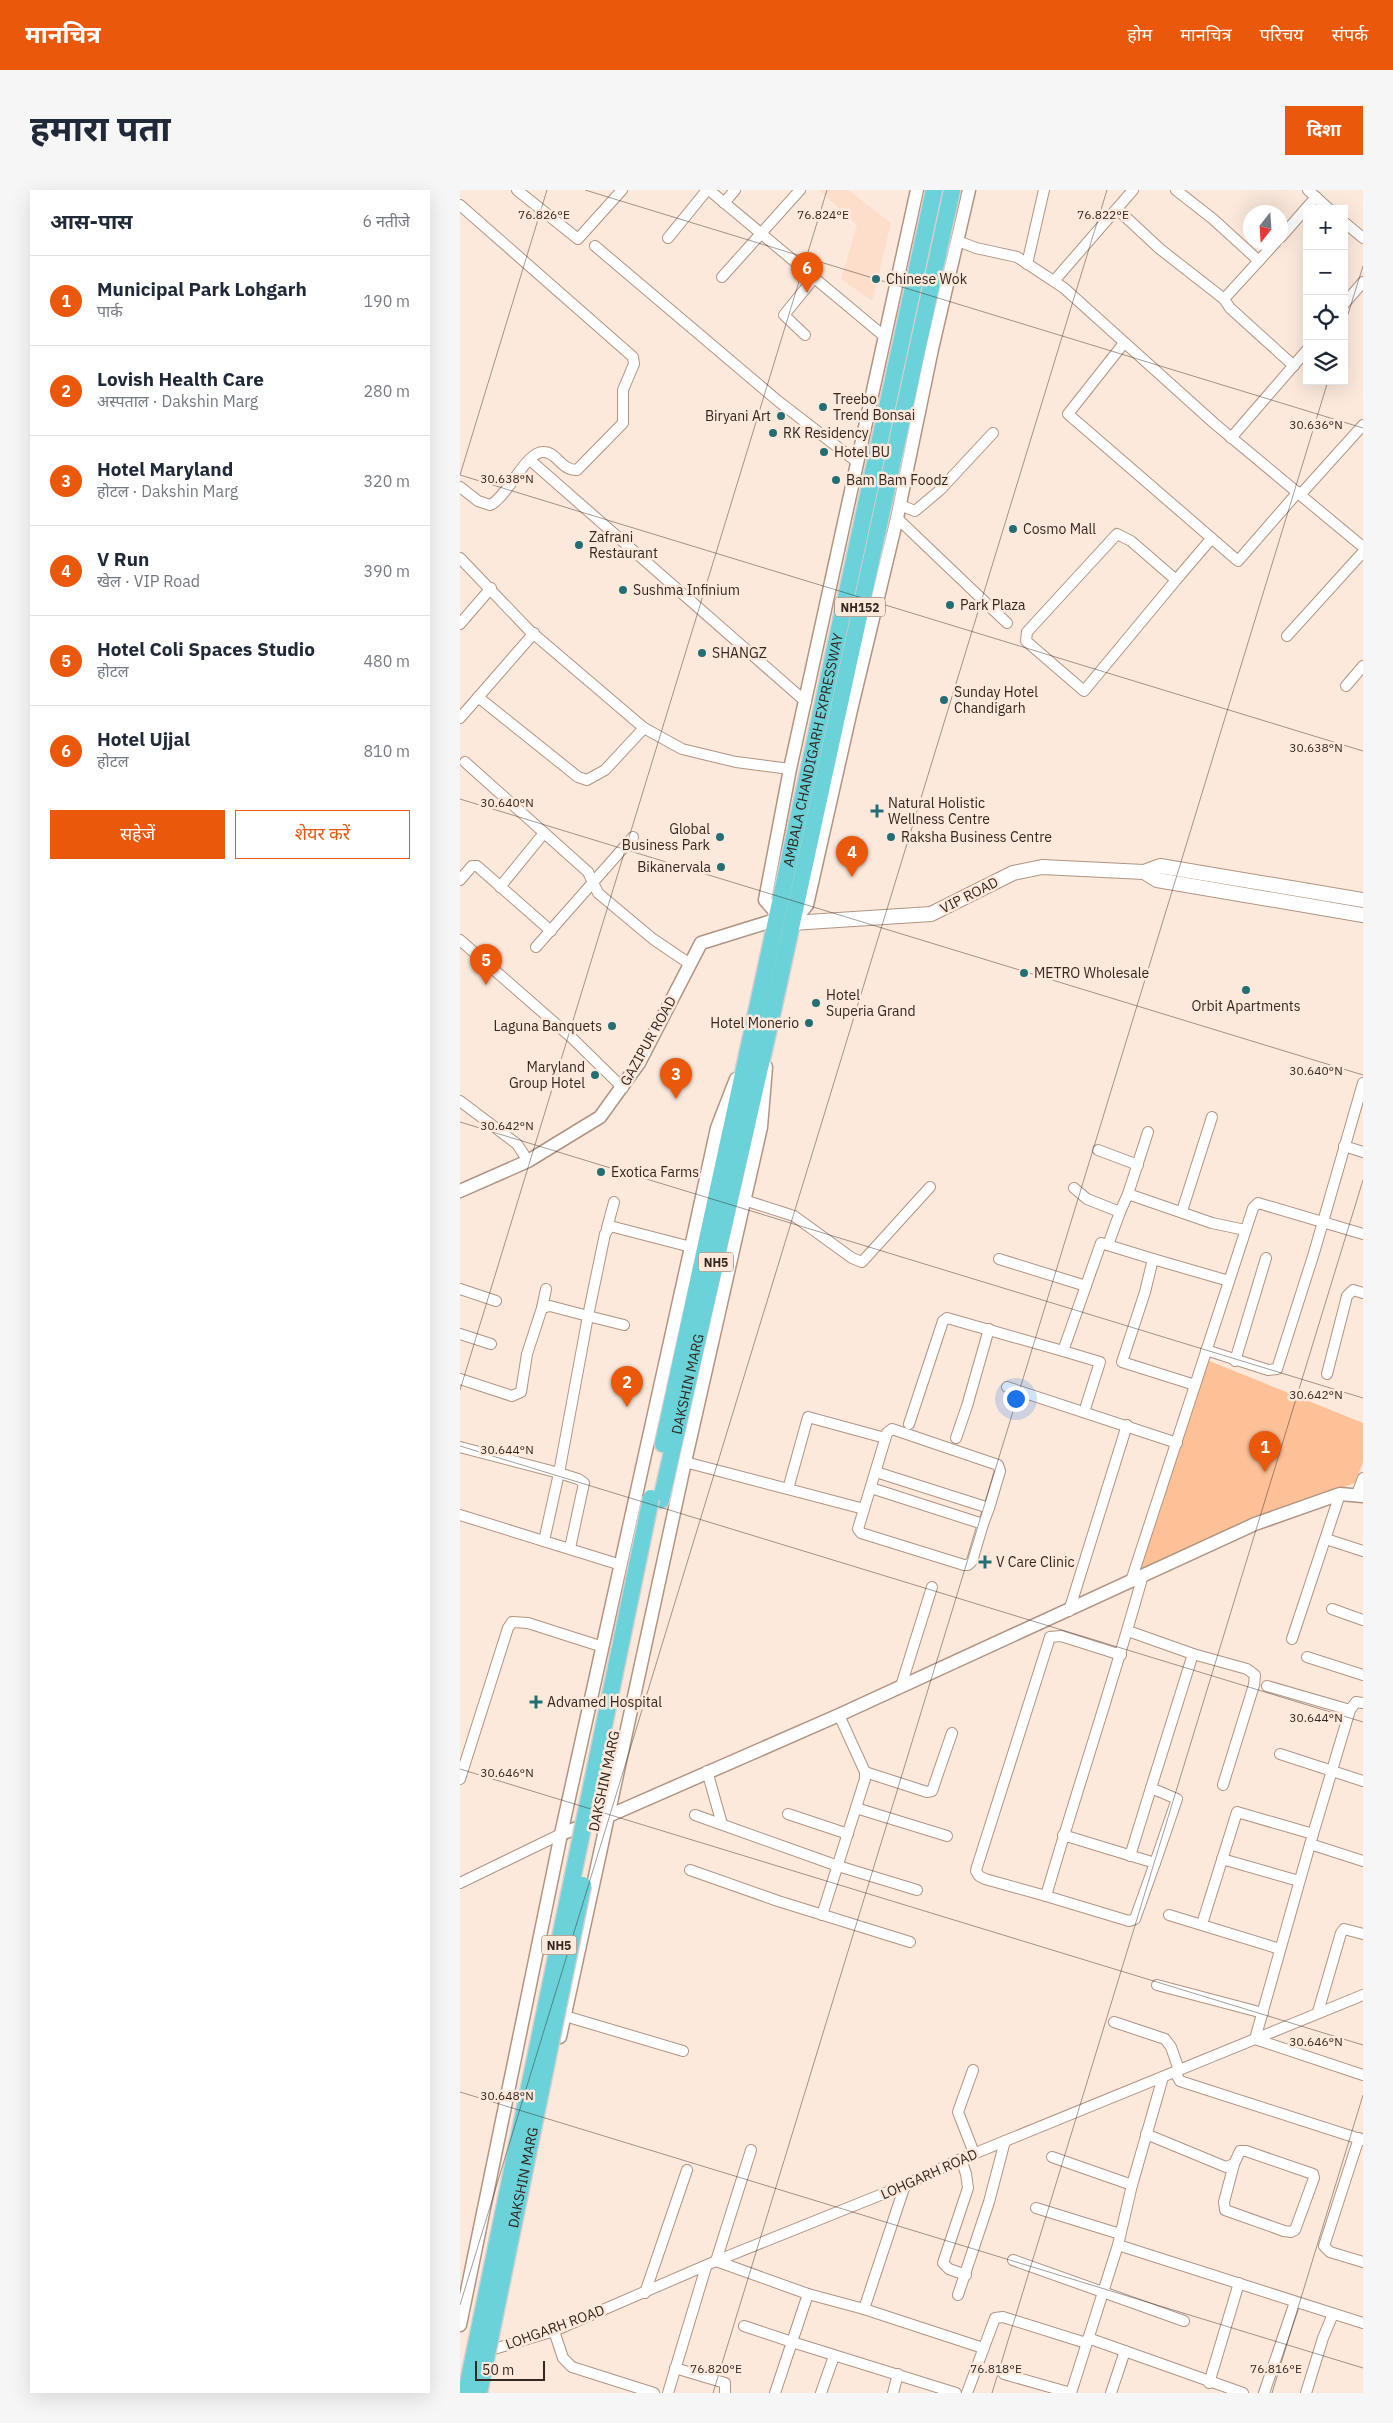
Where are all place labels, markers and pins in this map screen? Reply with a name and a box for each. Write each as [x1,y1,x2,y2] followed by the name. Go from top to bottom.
[791,252,823,293] pin: 6
[886,270,968,288] place label: Chinese Wok
[870,273,882,285] marker: Chinese Wok
[833,390,915,424] place label: Treebo Trend Bonsai
[817,401,829,413] marker: Treebo Trend Bonsai
[705,407,771,425] place label: Biryani Art
[775,410,787,422] marker: Biryani Art
[783,424,869,442] place label: RK Residency
[767,427,779,439] marker: RK Residency
[834,443,890,461] place label: Hotel BU
[818,446,830,458] marker: Hotel BU
[846,471,949,489] place label: Bam Bam Foodz
[830,474,842,486] marker: Bam Bam Foodz
[1023,520,1096,538] place label: Cosmo Mall
[1007,523,1019,535] marker: Cosmo Mall
[589,528,658,562] place label: Zafrani Restaurant
[573,539,585,551] marker: Zafrani Restaurant
[633,581,740,599] place label: Sushma Infinium
[617,584,629,596] marker: Sushma Infinium
[960,596,1026,614] place label: Park Plaza
[944,599,956,611] marker: Park Plaza
[712,644,767,662] place label: SHANGZ
[696,647,708,659] marker: SHANGZ
[954,683,1038,717] place label: Sunday Hotel Chandigarh
[938,694,950,706] marker: Sunday Hotel Chandigarh
[888,794,990,828] place label: Natural Holistic Wellness Centre
[870,804,884,818] marker: Natural Holistic Wellness Centre
[622,820,711,854] place label: Global Business Park
[901,828,1052,846] place label: Raksha Business Centre
[714,831,726,843] marker: Global Business Park
[885,831,897,843] marker: Raksha Business Centre
[836,836,868,877] pin: 4
[637,858,712,876] place label: Bikanervala
[715,861,727,873] marker: Bikanervala
[470,944,502,985] pin: 5
[1034,964,1149,982] place label: METRO Wholesale
[1018,967,1030,979] marker: METRO Wholesale
[1240,984,1252,996] marker: Orbit Apartments
[826,986,916,1020] place label: Hotel Superia Grand
[810,997,822,1009] marker: Hotel Superia Grand
[1191,997,1301,1015] place label: Orbit Apartments
[710,1014,799,1032] place label: Hotel Monerio
[493,1017,602,1035] place label: Laguna Banquets
[803,1017,815,1029] marker: Hotel Monerio
[606,1020,618,1032] marker: Laguna Banquets
[509,1058,585,1092] place label: Maryland Group Hotel
[660,1058,692,1099] pin: 3
[589,1069,601,1081] marker: Maryland Group Hotel
[611,1163,699,1181] place label: Exotica Farms
[595,1166,607,1178] marker: Exotica Farms
[611,1366,643,1407] pin: 2
[1249,1431,1281,1472] pin: 1
[996,1553,1075,1571] place label: V Care Clinic
[978,1555,992,1569] marker: V Care Clinic
[547,1693,662,1711] place label: Advamed Hospital
[529,1695,543,1709] marker: Advamed Hospital

